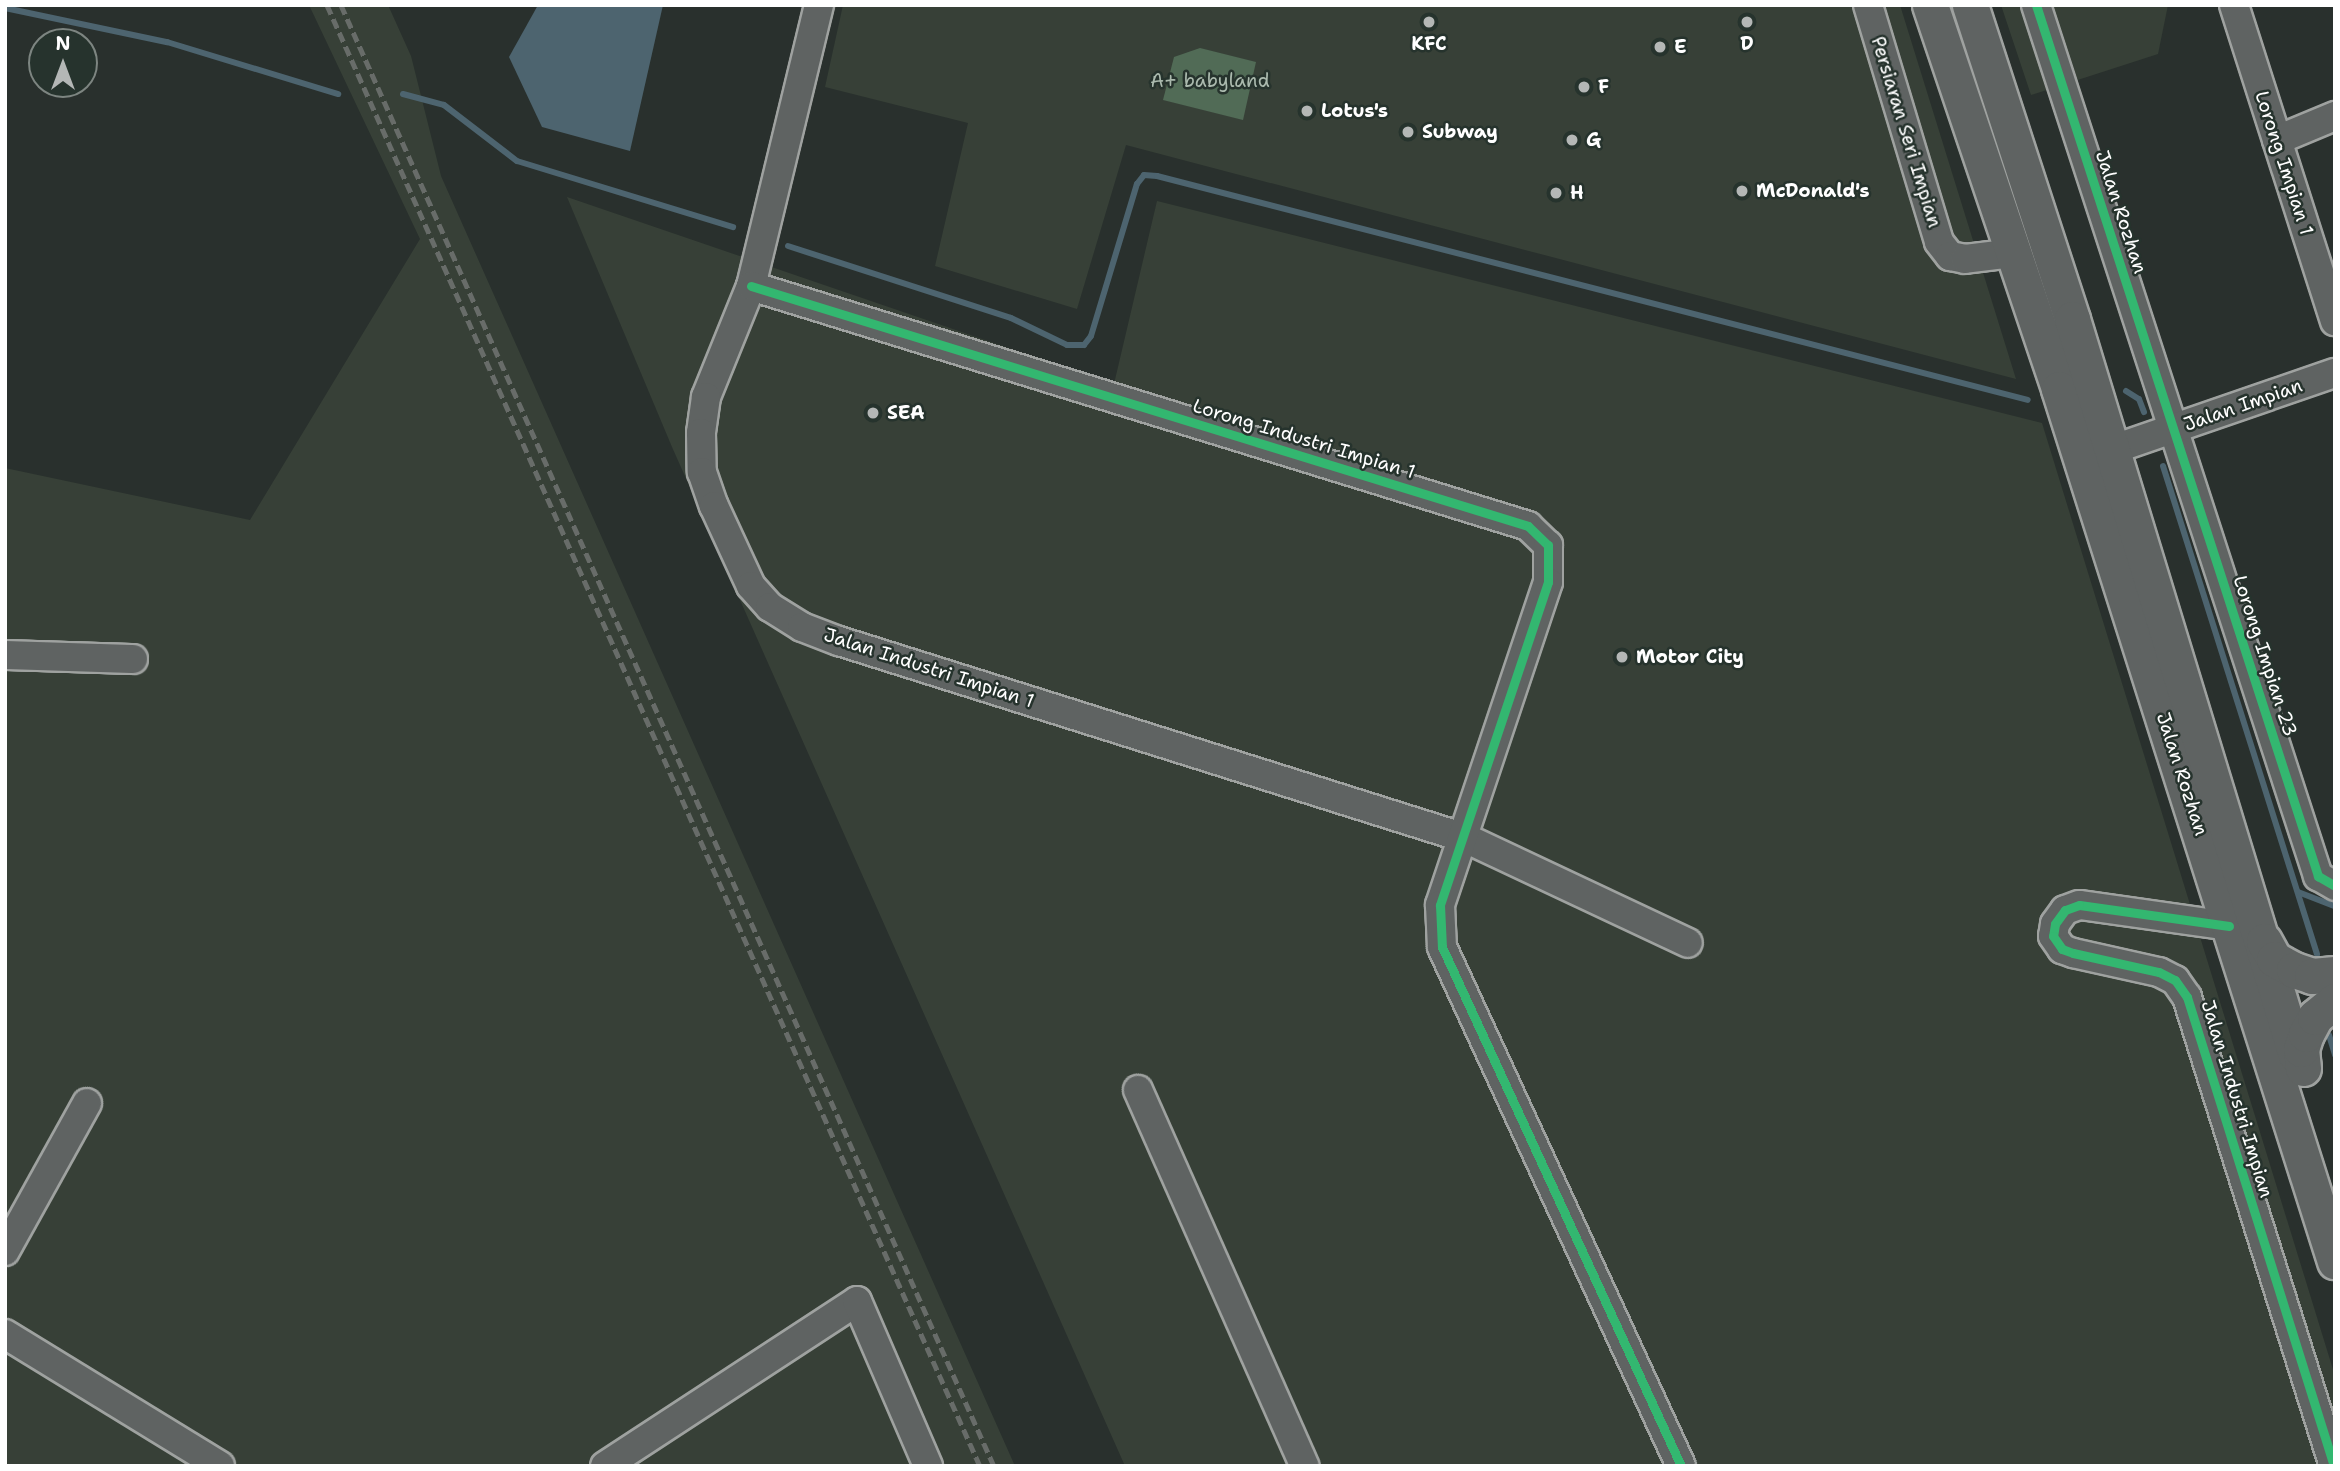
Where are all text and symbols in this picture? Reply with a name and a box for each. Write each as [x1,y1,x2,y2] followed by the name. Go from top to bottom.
[1421,14,1437,30] marker: KFC
[1739,14,1755,30] marker: D
[28,28,98,98] north arrow
[55,31,71,56] text: N
[1411,33,1447,55] place label: KFC
[1740,33,1754,55] place label: D
[1866,34,1946,230] street label: Persiaran Seri Impian
[1674,36,1687,58] place label: E
[1652,39,1668,55] marker: E
[1150,70,1270,92] park label: A+ babyland
[1598,76,1609,98] place label: F
[1576,79,1592,95] marker: F
[2250,88,2318,238] street label: Lorong Impian 1
[1321,100,1388,122] place label: Lotus's
[1299,103,1315,119] marker: Lotus's
[1422,121,1498,143] place label: Subway
[1400,124,1416,140] marker: Subway
[1586,129,1601,151] place label: G
[1564,132,1580,148] marker: G
[2090,148,2152,276] street label: Jalan Rozhan
[1756,180,1869,202] place label: McDonald's
[1570,182,1584,204] place label: H
[1734,183,1750,199] marker: McDonald's
[1548,185,1564,201] marker: H
[2181,374,2305,436] street label: Jalan Impian
[1190,394,1418,484] street label: Lorong Industri Impian 1
[887,402,925,424] place label: SEA
[865,405,881,421] marker: SEA
[2228,573,2302,739] street label: Lorong Impian 23
[821,623,1037,713] street label: Jalan Industri Impian 1
[1636,646,1744,668] place label: Motor City
[1614,649,1630,665] marker: Motor City
[2151,710,2213,838] street label: Jalan Rozhan
[2196,997,2278,1201] street label: Jalan Industri Impian

